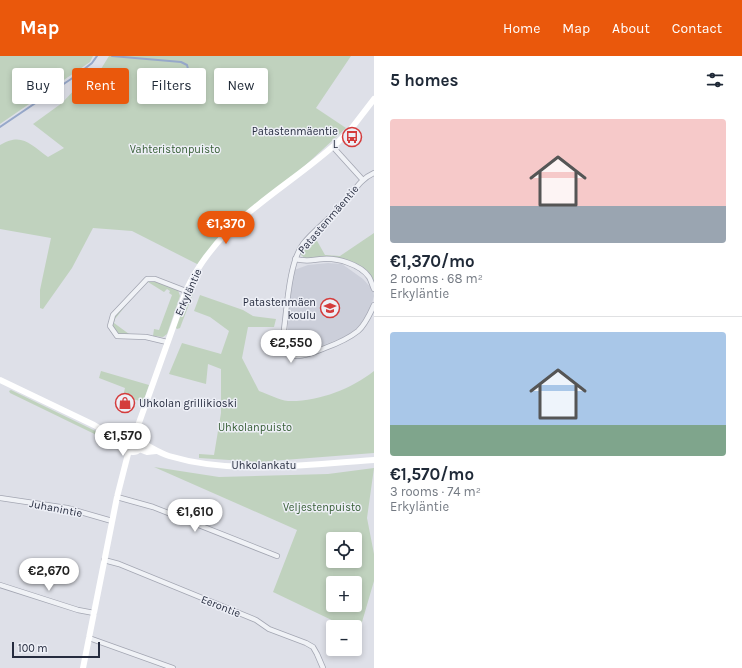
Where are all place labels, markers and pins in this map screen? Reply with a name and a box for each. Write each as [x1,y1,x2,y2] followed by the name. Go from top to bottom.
[252,125,339,151] place label: Patastenmäentie L
[341,126,363,148] bus stop icon: Patastenmäentie L
[193,211,259,245] pin: €1,370
[243,296,316,322] place label: Patastenmäen koulu
[319,297,341,319] school or university icon: Patastenmäen koulu
[258,330,324,364] pin: €2,550
[114,392,136,414] shop icon: Uhkolan grillikioski
[139,397,237,410] place label: Uhkolan grillikioski
[90,423,156,457] pin: €1,570
[162,499,228,533] pin: €1,610
[16,558,82,592] pin: €2,670

